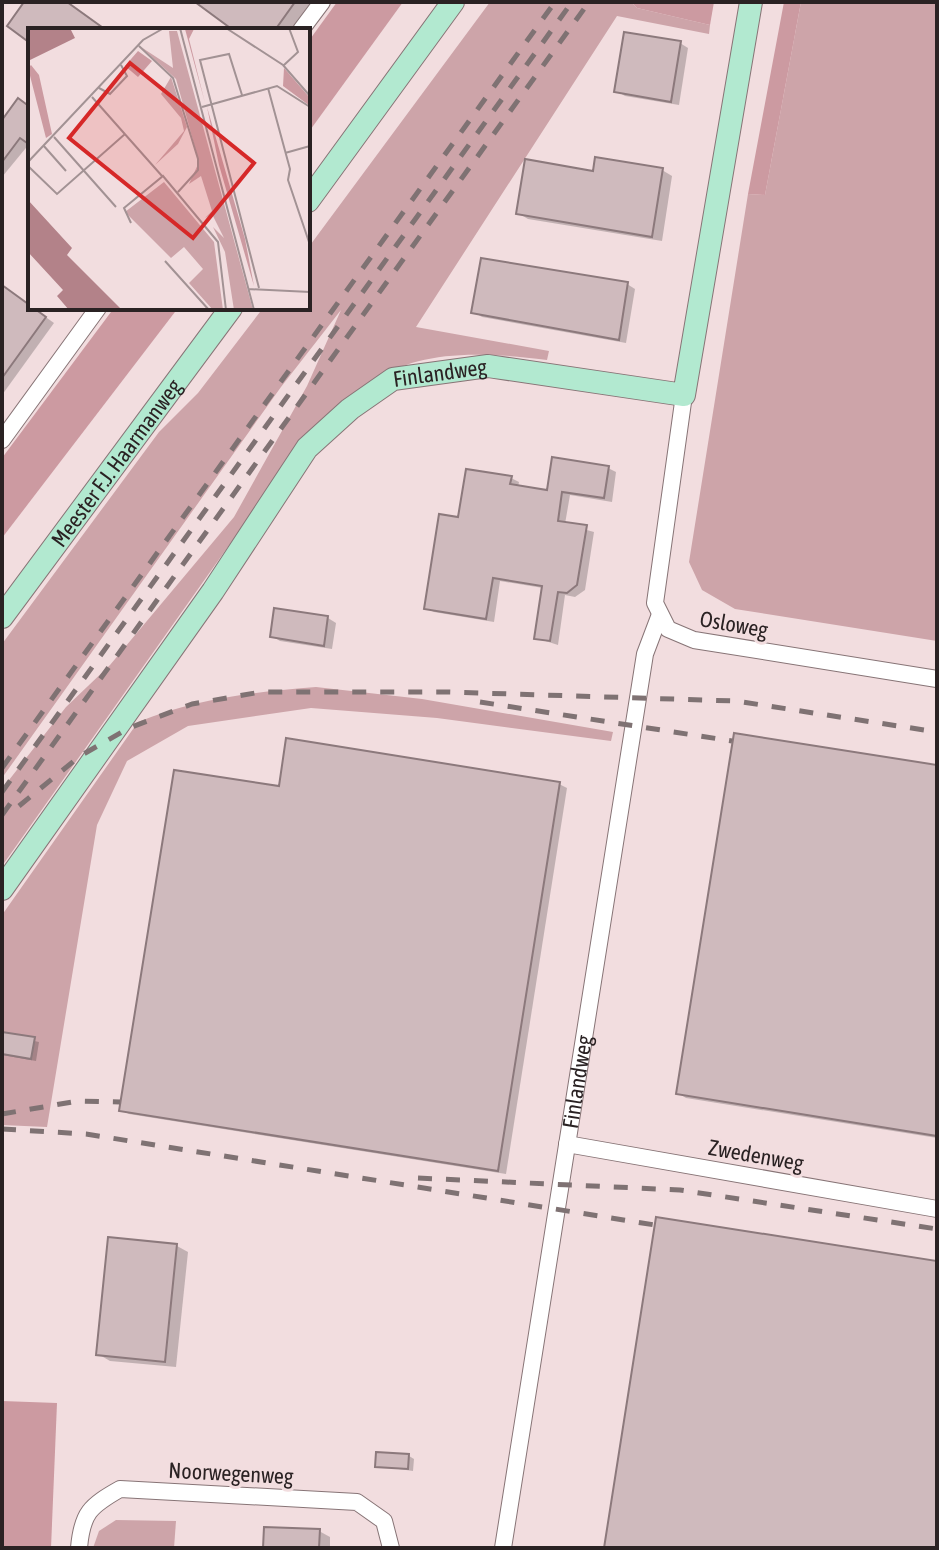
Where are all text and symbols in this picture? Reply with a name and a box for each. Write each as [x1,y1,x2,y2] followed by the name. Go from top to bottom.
[28,28,310,310] inset map
[391,353,489,392] street label: Finlandweg
[46,373,187,552] street label: Meester F.J. Haarmanweg
[698,605,771,643] street label: Osloweg
[557,1033,597,1130] street label: Finlandweg
[706,1134,806,1176] street label: Zwedenweg
[168,1457,295,1489] street label: Noorwegenweg

